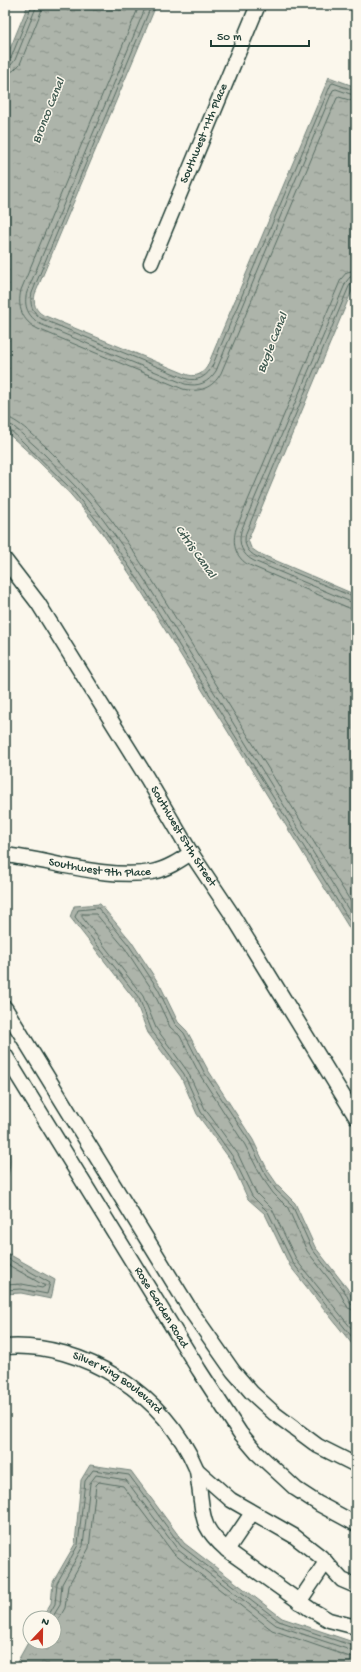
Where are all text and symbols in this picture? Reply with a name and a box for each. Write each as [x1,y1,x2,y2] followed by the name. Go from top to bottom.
[211,22,309,48] scale bar
[217,31,242,45] text: 50 m
[29,75,69,146] water label: Bronco Canal
[178,81,232,186] street label: Southwest 11th Place
[254,310,292,375] water label: Bugle Canal
[171,523,219,582] water label: Citris Canal
[147,784,219,891] street label: Southwest 57th Street
[47,856,153,881] street label: Southwest 9th Place
[131,1265,191,1352] street label: Rose Garden Road
[71,1349,165,1418] street label: Silver King Boulevard
[22,1610,62,1650] north arrow
[39,1616,51,1629] text: N

